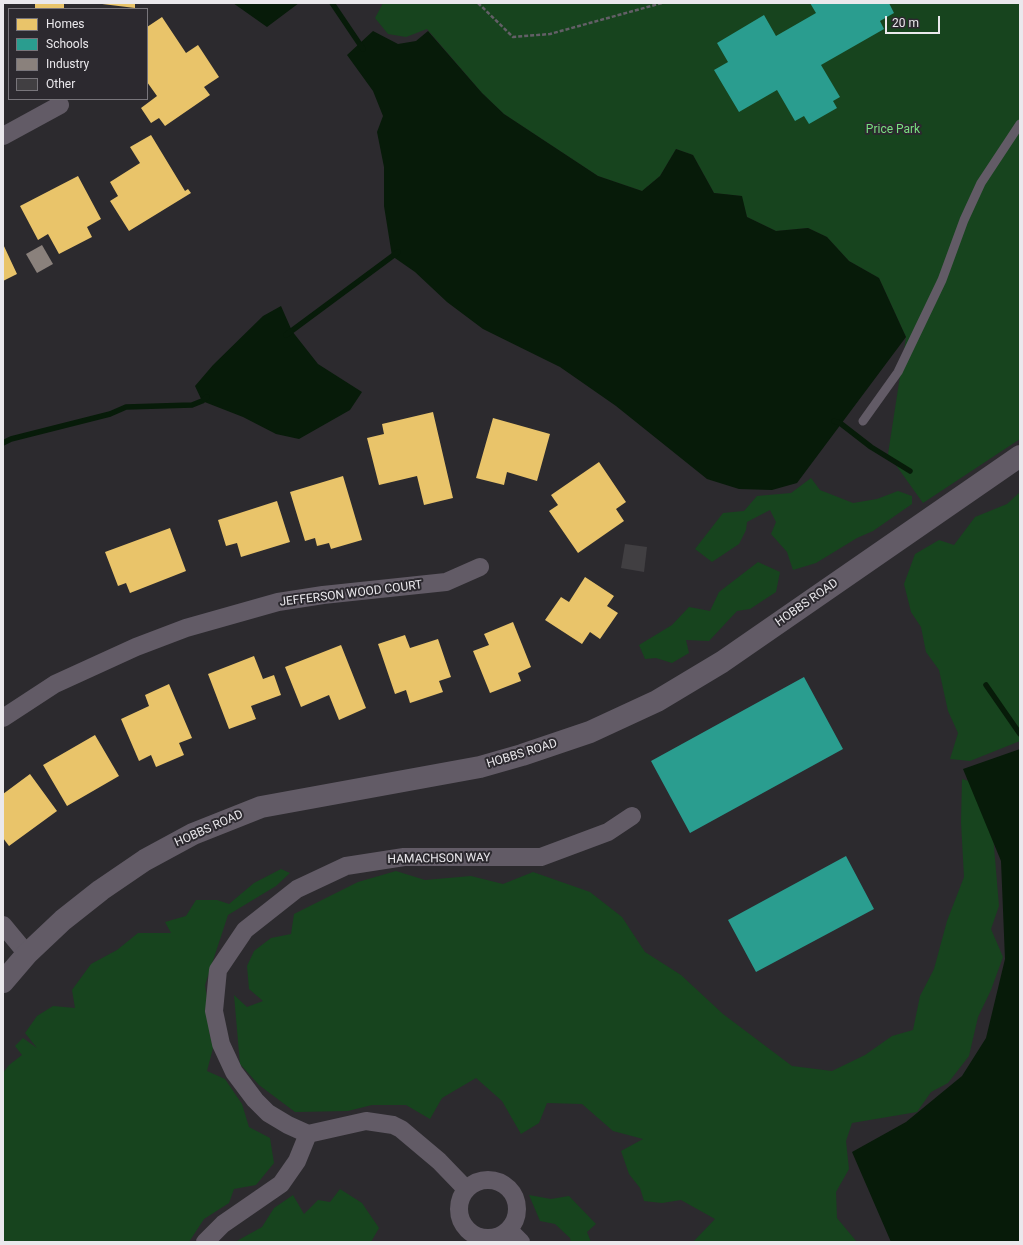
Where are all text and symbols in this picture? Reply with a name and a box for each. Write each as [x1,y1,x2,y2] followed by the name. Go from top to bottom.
[8,8,148,100] legend
[887,8,942,34] scale bar
[892,16,919,30] text: 20 m
[46,17,84,31] text: Homes
[46,37,89,51] text: Schools
[46,57,89,71] text: Industry
[46,77,75,91] text: Other
[866,123,920,137] park label: Price Park
[773,576,841,630] street label: HOBBS ROAD
[279,578,423,610] street label: JEFFERSON WOOD COURT
[485,736,559,772] street label: HOBBS ROAD
[173,808,245,850] street label: HOBBS ROAD
[387,851,491,867] street label: HAMACHSON WAY

